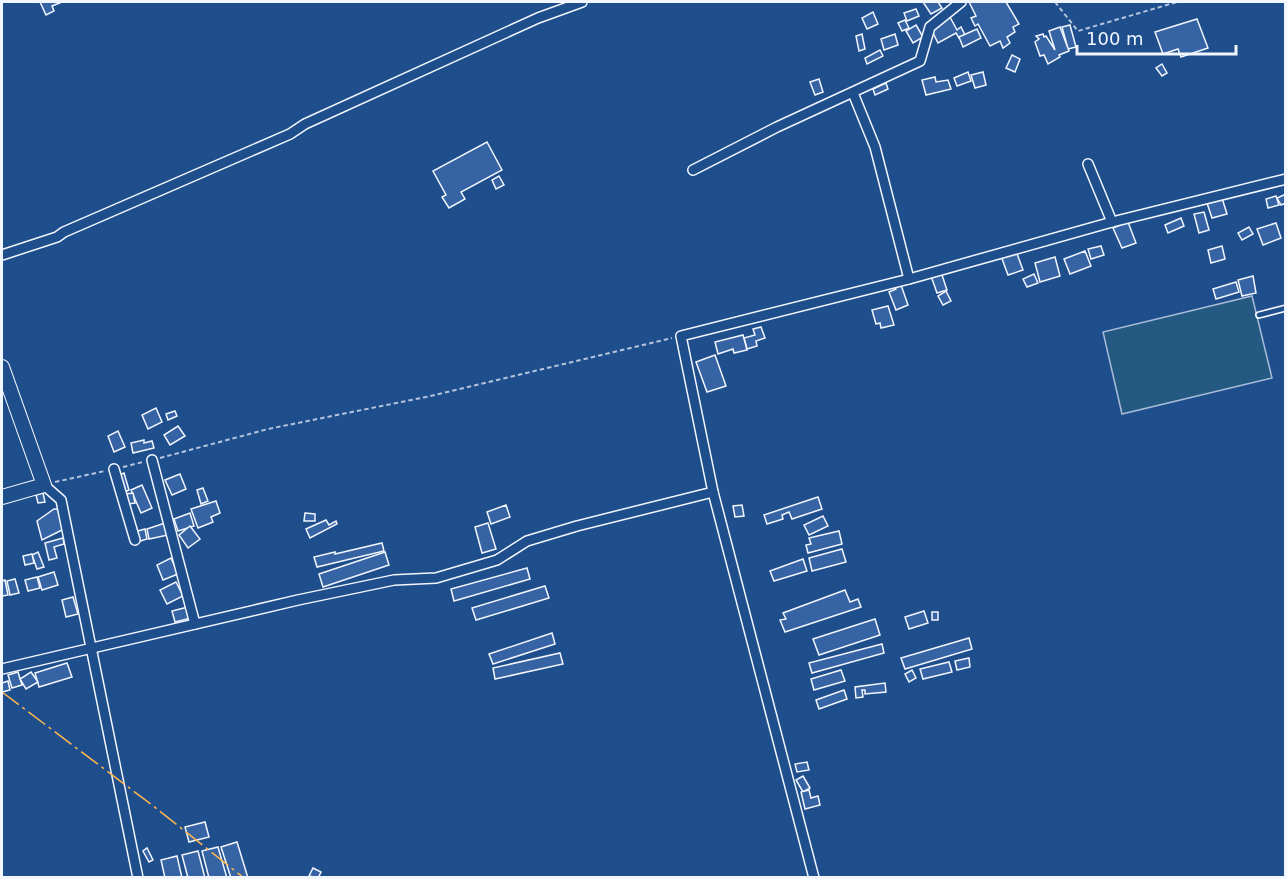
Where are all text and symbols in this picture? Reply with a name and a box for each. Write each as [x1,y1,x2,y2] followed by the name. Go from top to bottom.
[1077,18,1236,56] scale bar
[1086,28,1144,49] text: 100 m

